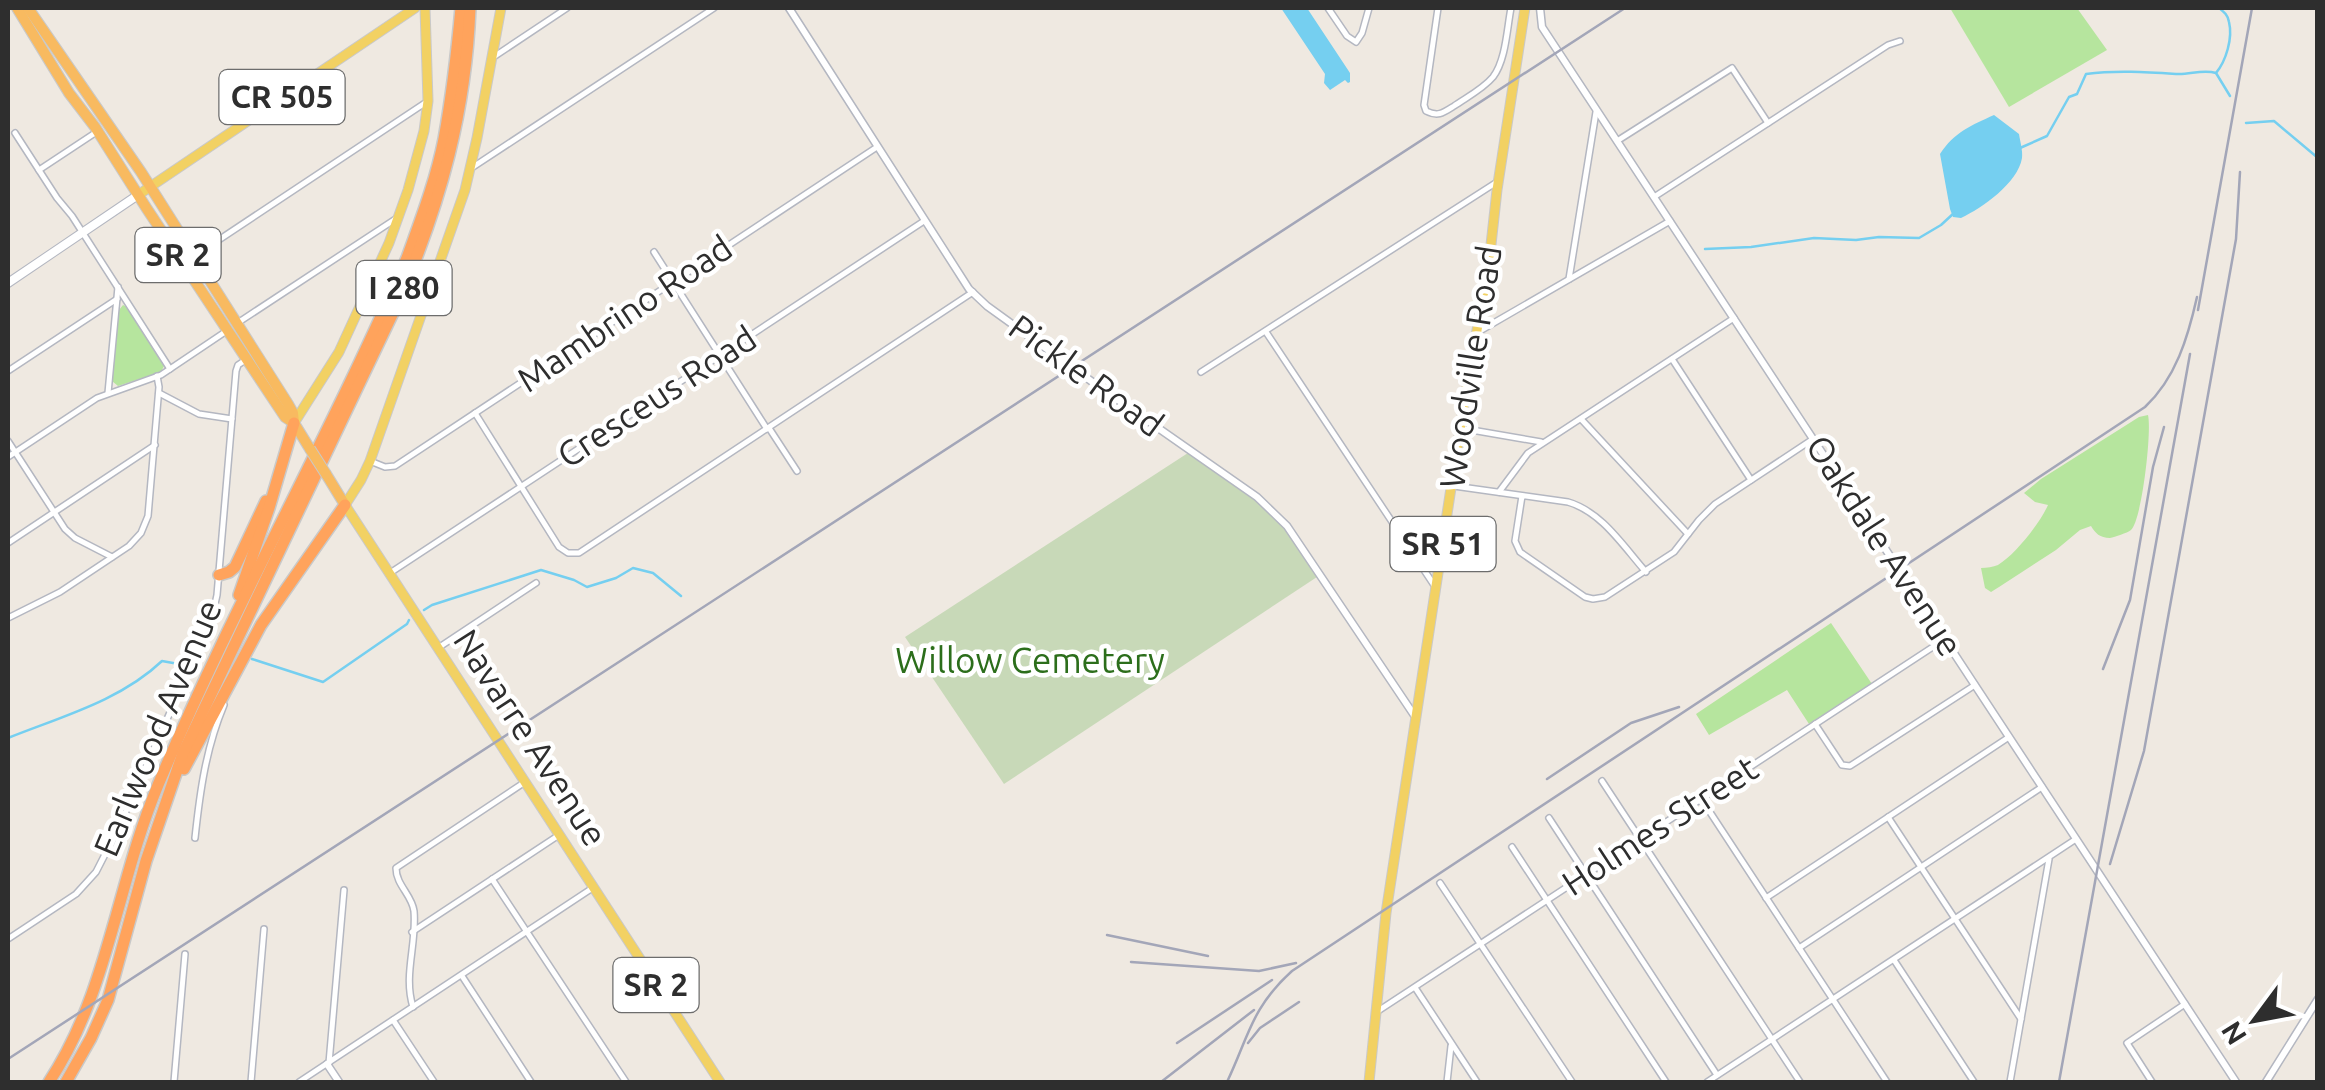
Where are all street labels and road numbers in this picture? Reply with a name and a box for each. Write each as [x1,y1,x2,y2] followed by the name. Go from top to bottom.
[220,70,344,124] road number: CR 505
[510,227,739,400] street label: Mambrino Road
[136,228,220,282] road number: SR 2
[1431,243,1509,491] street label: Woodville Road
[356,261,452,315] road number: I 280
[1002,306,1171,444] street label: Pickle Road
[550,317,763,475] street label: Cresceus Road
[1799,428,1971,663] street label: Oakdale Avenue
[1390,517,1496,571] road number: SR 51
[85,593,229,862] street label: Earlwood Avenue
[446,622,616,853] street label: Navarre Avenue
[1554,747,1765,903] street label: Holmes Street
[614,958,698,1012] road number: SR 2

